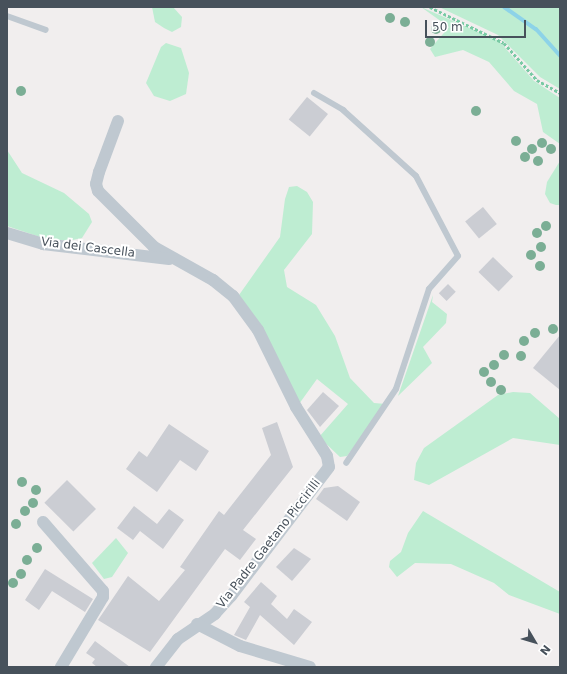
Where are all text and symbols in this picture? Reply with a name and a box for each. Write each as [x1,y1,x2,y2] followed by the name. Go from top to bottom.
[427,12,528,38] scale bar
[432,20,463,34] text: 50 m
[40,235,136,261] street label: Via dei Cascella
[214,477,324,611] street label: Via Padre Gaetano Piccirilli
[515,622,555,662] north arrow
[537,642,553,657] text: N

